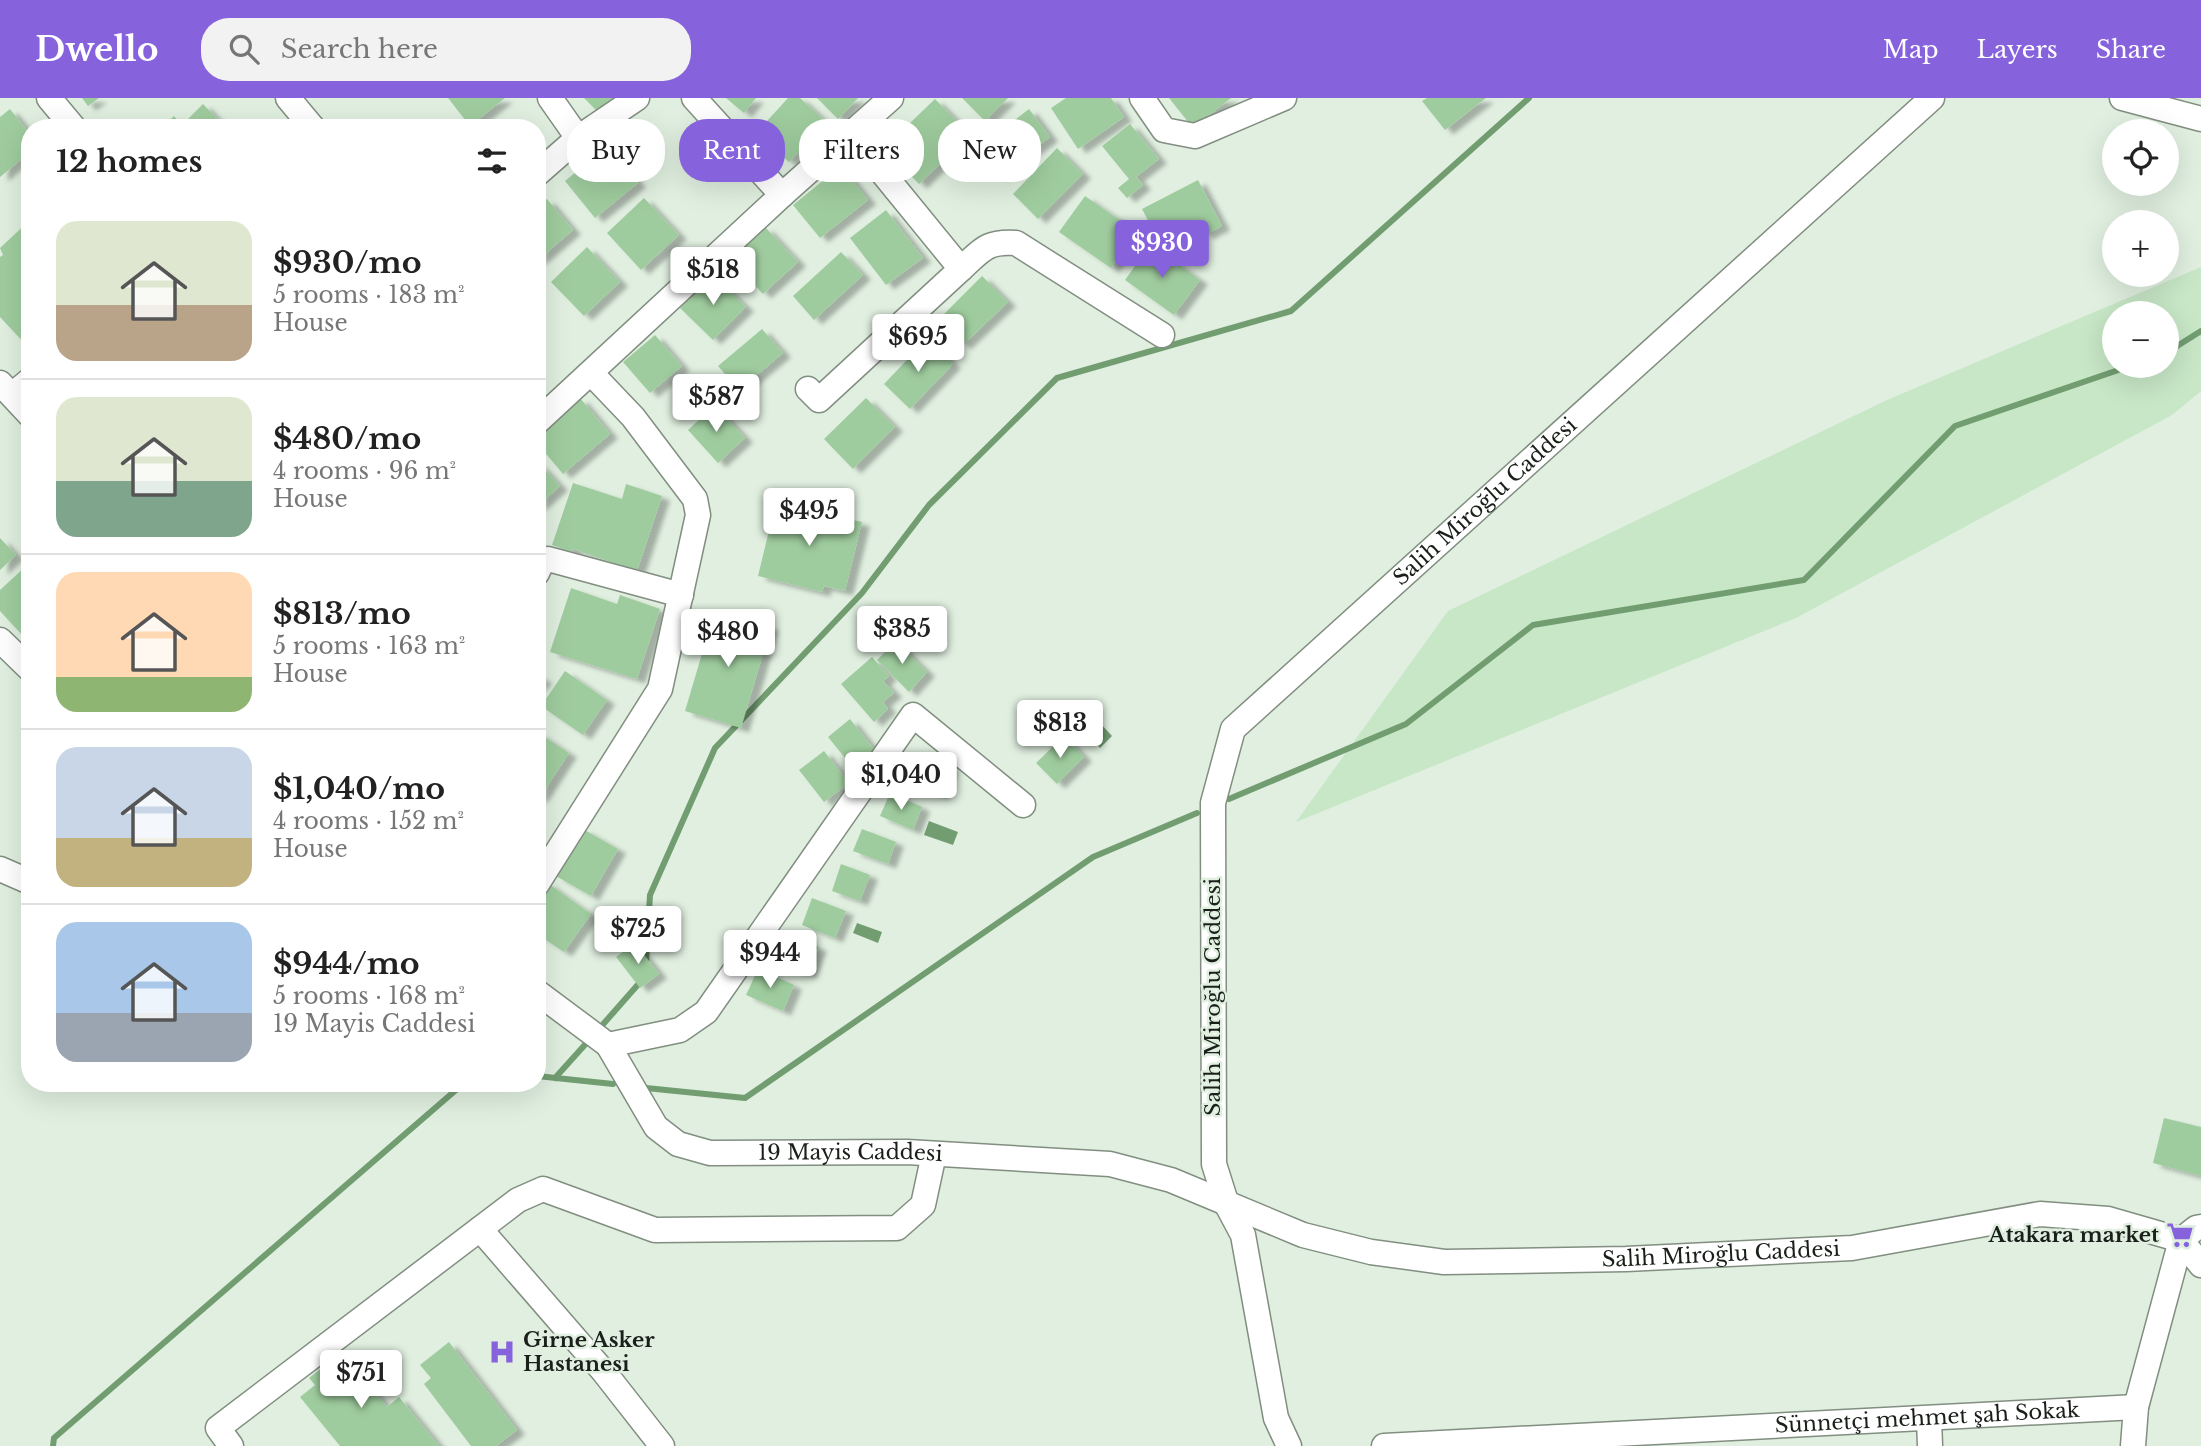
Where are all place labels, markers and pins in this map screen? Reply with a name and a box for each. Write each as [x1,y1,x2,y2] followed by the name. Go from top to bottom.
[1121,220,1203,280] pin: $930
[672,248,754,307] pin: $518
[877,314,959,374] pin: $695
[675,374,757,434] pin: $587
[768,489,850,548] pin: $495
[861,606,943,666] pin: $385
[687,610,769,669] pin: $480
[1019,700,1101,760] pin: $813
[844,752,958,812] pin: $1,040
[597,906,679,966] pin: $725
[729,930,811,990] pin: $944
[2165,1220,2195,1250] supermarket icon: Atakara market
[1988,1222,2159,1248] place label: Atakara market
[523,1327,655,1377] place label: Girne Asker Hastanesi
[487,1337,517,1367] hospital icon: Girne Asker Hastanesi
[320,1350,402,1410] pin: $751

